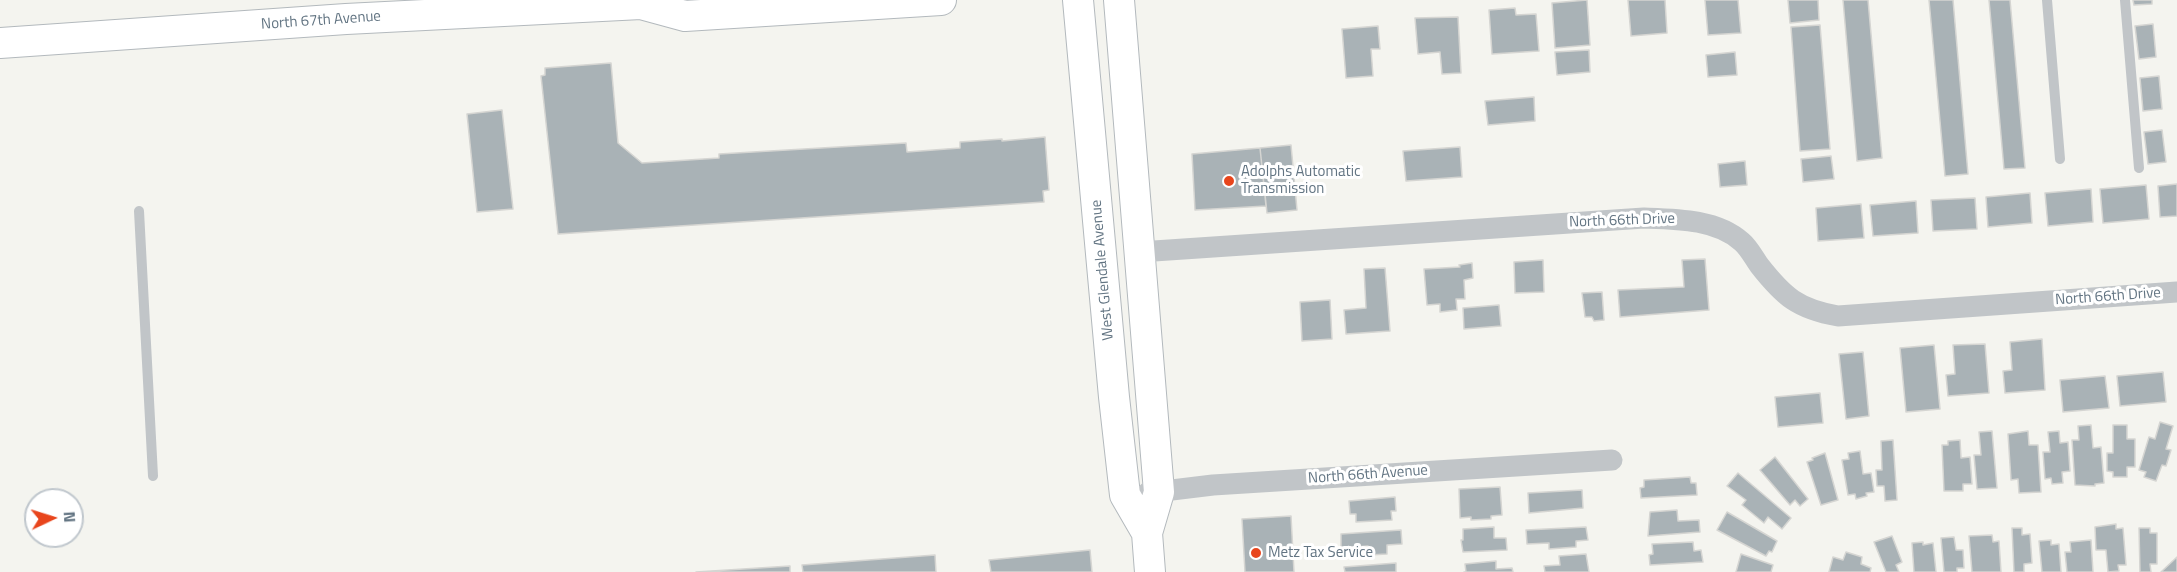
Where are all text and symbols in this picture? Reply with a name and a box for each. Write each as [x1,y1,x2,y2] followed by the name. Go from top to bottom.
[260,8,382,34] street label: North 67th Avenue
[1241,163,1361,198] place label: Adolphs Automatic Transmission
[1222,174,1236,188] marker: Adolphs Automatic Transmission
[1088,199,1118,341] street label: West Glendale Avenue
[1569,210,1675,232] street label: North 66th Drive
[2054,284,2162,310] street label: North 66th Drive
[1307,462,1429,488] street label: North 66th Avenue
[24,488,84,548] north arrow
[58,511,82,523] text: N
[1268,544,1373,562] place label: Metz Tax Service
[1249,546,1263,560] marker: Metz Tax Service

